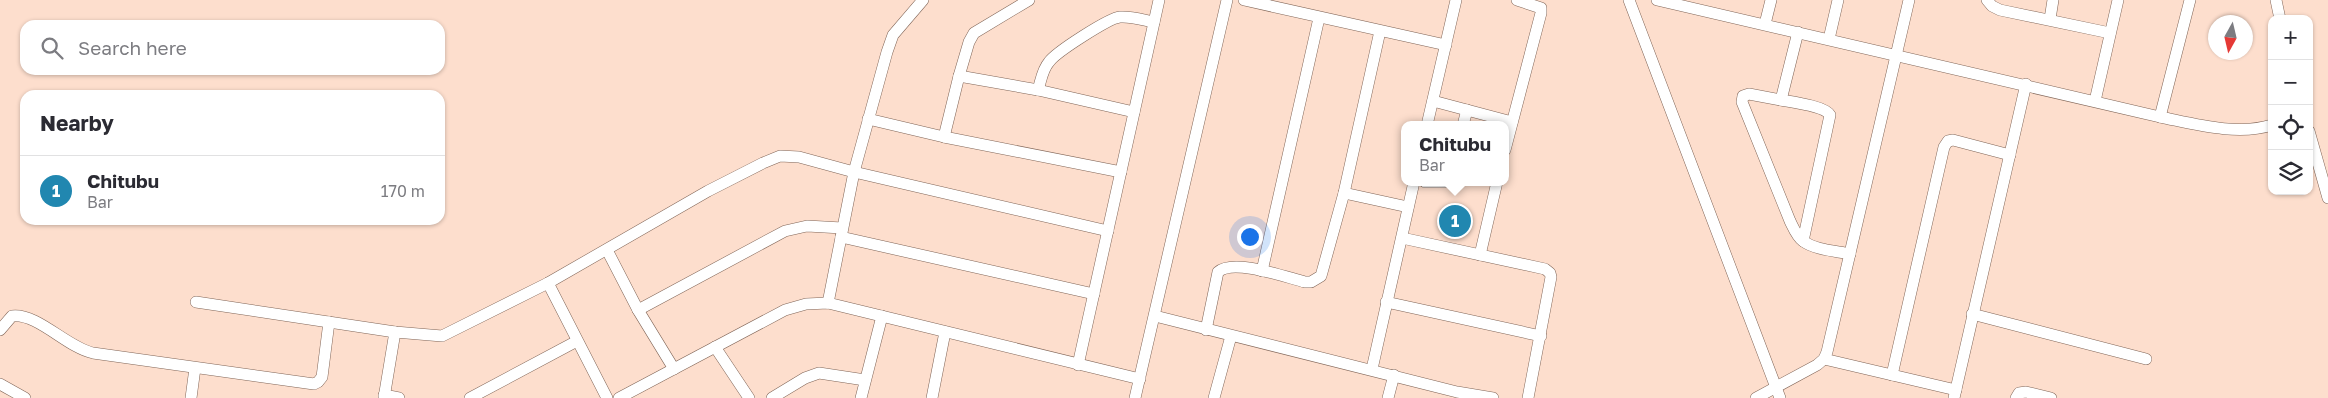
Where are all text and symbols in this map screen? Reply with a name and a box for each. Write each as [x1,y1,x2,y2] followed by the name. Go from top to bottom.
[2208,15,2253,60] north arrow
[2268,15,2313,195] map controls
[2268,15,2313,60] button: +
[20,20,445,75] search box
[38,34,66,62] icon: search
[78,36,187,59] text: Search here
[2268,60,2313,105] button: −
[2268,105,2313,150] button: locate
[40,110,114,136] text: Nearby
[1401,121,1509,186] popup
[1419,132,1491,155] text: Chitubu
[2268,150,2313,195] button: layers
[1419,155,1445,175] text: Bar
[87,169,159,192] text: Chitubu
[52,181,60,201] text: 1
[381,181,425,201] text: 170 m
[87,192,113,212] text: Bar
[1439,202,1471,240] pin: 1
[1237,224,1263,250] your location

